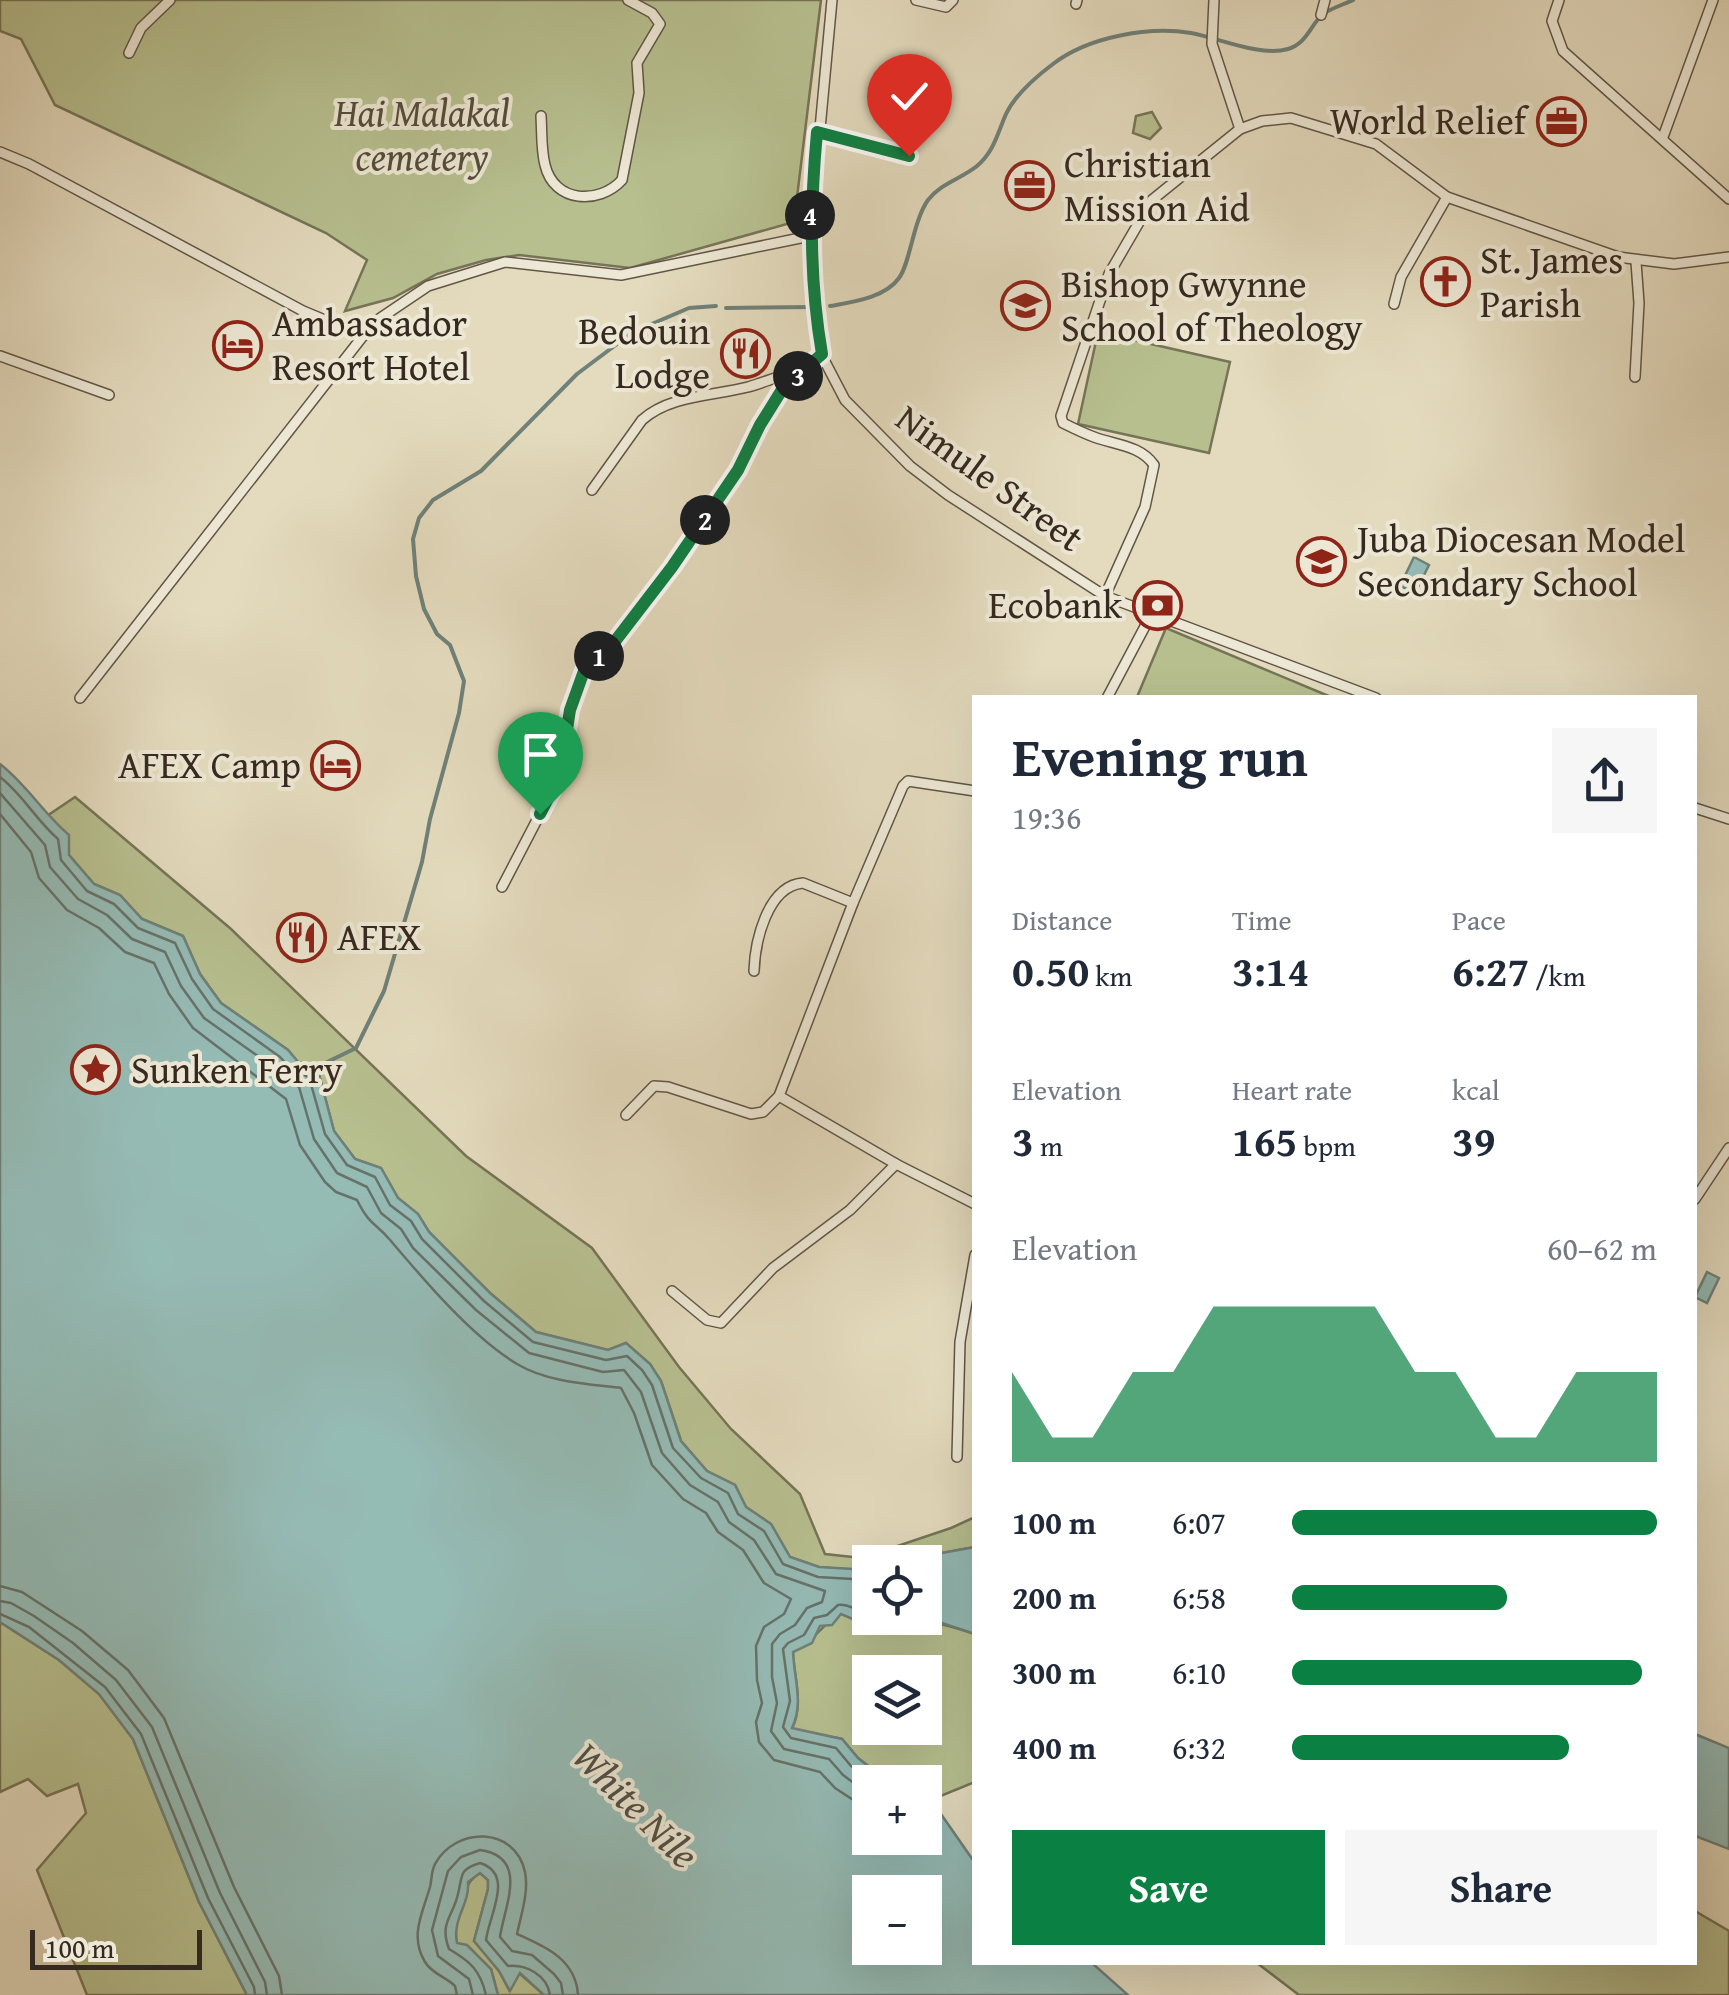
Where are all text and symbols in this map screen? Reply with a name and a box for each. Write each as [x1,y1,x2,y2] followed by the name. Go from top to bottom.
[867,54,952,157] pin
[882,69,937,124] icon: check
[333,84,510,184] park label: Hai Malakal cemetery
[1330,92,1530,148] place label: World Relief
[1535,95,1587,147] office icon: World Relief
[1064,135,1250,235] place label: Christian Mission Aid
[1003,160,1055,212] office icon: Christian Mission Aid
[785,190,835,240] pin: 4
[803,194,817,235] text: 4
[1480,231,1623,331] place label: St. James Parish
[1061,255,1363,355] place label: Bishop Gwynne School of Theology
[1419,256,1471,308] church icon: St. James Parish
[1000,280,1052,332] school or university icon: Bishop Gwynne School of Theology
[272,294,470,394] place label: Ambassador Resort Hotel
[578,302,710,402] place label: Bedouin Lodge
[211,319,263,371] hotel icon: Ambassador Resort Hotel
[719,327,771,379] restaurant icon: Bedouin Lodge
[773,351,823,401] pin: 3
[791,355,805,396] text: 3
[885,390,1096,565] street label: Nimule Street
[680,495,730,545] pin: 2
[698,499,712,540] text: 2
[1353,510,1685,610] place label: Juba Diocesan Model Secondary School
[1296,535,1348,587] school or university icon: Juba Diocesan Model Secondary School
[988,576,1123,632] place label: Ecobank
[1131,579,1183,631] bank icon: Ecobank
[574,631,624,681] pin: 1
[592,635,606,676] text: 1
[498,712,583,815] pin
[1012,716,1308,796] text: Evening run
[513,727,568,782] icon: arrive
[1552,728,1657,833] button: share
[118,736,301,792] place label: AFEX Camp
[310,739,362,791] hotel icon: AFEX Camp
[1012,794,1081,841] text: 19:36
[1012,899,1112,940] text: Distance
[1232,899,1292,940] text: Time
[1452,899,1506,940] text: Pace
[337,908,422,964] place label: AFEX
[276,911,328,963] restaurant icon: AFEX
[1012,940,1089,1001] text: 0.50
[1232,940,1309,1001] text: 3:14
[1452,940,1529,1001] text: 6:27
[1089,955,1132,996] text: km
[1529,955,1586,996] text: /km
[131,1041,343,1097] place label: Sunken Ferry
[70,1044,122,1096] place icon: Sunken Ferry
[1012,1069,1122,1110] text: Elevation
[1232,1069,1352,1110] text: Heart rate
[1452,1069,1500,1110] text: kcal
[1012,1110,1034,1171] text: 3
[1232,1110,1297,1171] text: 165
[1452,1110,1496,1171] text: 39
[1034,1125,1063,1166] text: m
[1297,1125,1356,1166] text: bpm
[1012,1225,1137,1272] text: Elevation
[1547,1225,1657,1272] text: 60–62 m
[1012,1499,1096,1546] text: 100 m
[1172,1499,1226,1546] text: 6:07
[852,1545,942,1965] map controls
[852,1545,942,1635] button: locate
[1012,1574,1096,1621] text: 200 m
[1172,1574,1226,1621] text: 6:58
[1012,1649,1096,1696] text: 300 m
[1172,1649,1226,1696] text: 6:10
[852,1655,942,1745] button: layers
[1012,1724,1096,1771] text: 400 m
[1172,1724,1226,1771] text: 6:32
[559,1728,713,1882] water label: White Nile
[852,1765,942,1855] button: +
[1012,1830,1325,1945] button: Save
[1345,1830,1657,1945] button: Share
[852,1875,942,1965] button: −
[30,1925,202,1970] scale bar
[45,1927,114,1968] text: 100 m

